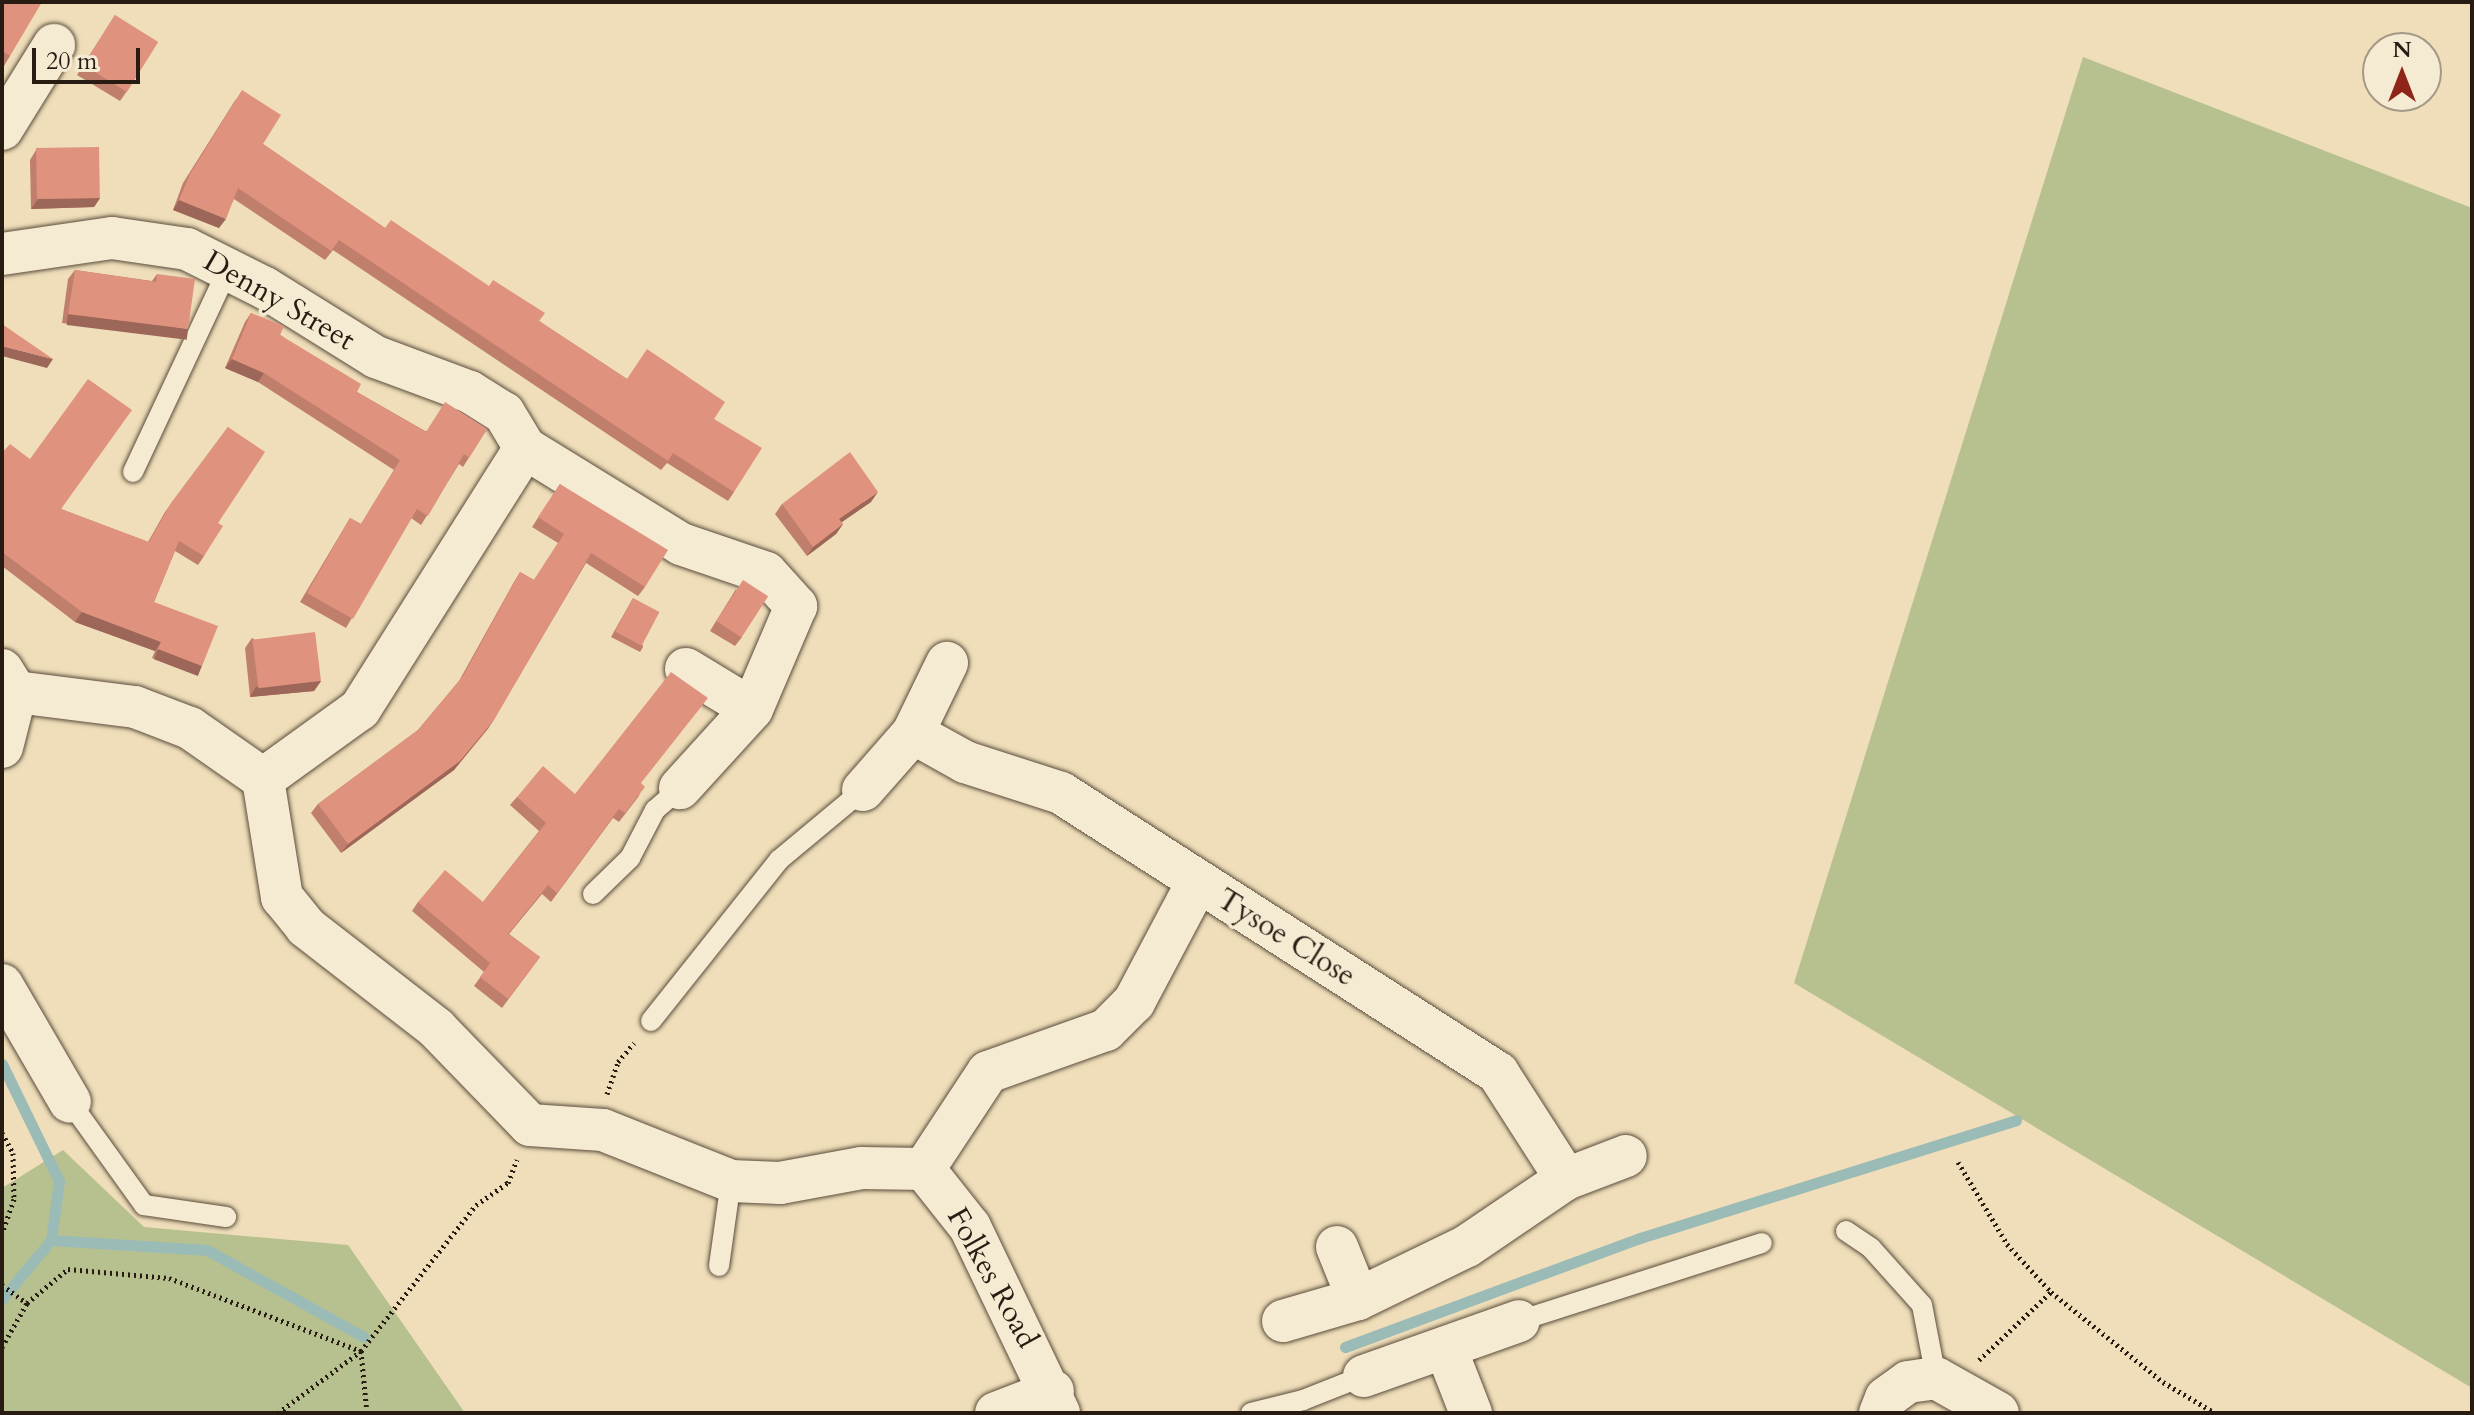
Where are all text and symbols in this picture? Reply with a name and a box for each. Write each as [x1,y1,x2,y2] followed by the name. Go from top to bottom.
[36,32,144,82] scale bar
[2362,32,2442,112] north arrow
[2392,35,2412,65] text: N
[46,45,97,78] text: 20 m
[197,243,361,359] street label: Denny Street
[1210,881,1362,995] street label: Tysoe Close
[939,1202,1045,1354] street label: Folkes Road

